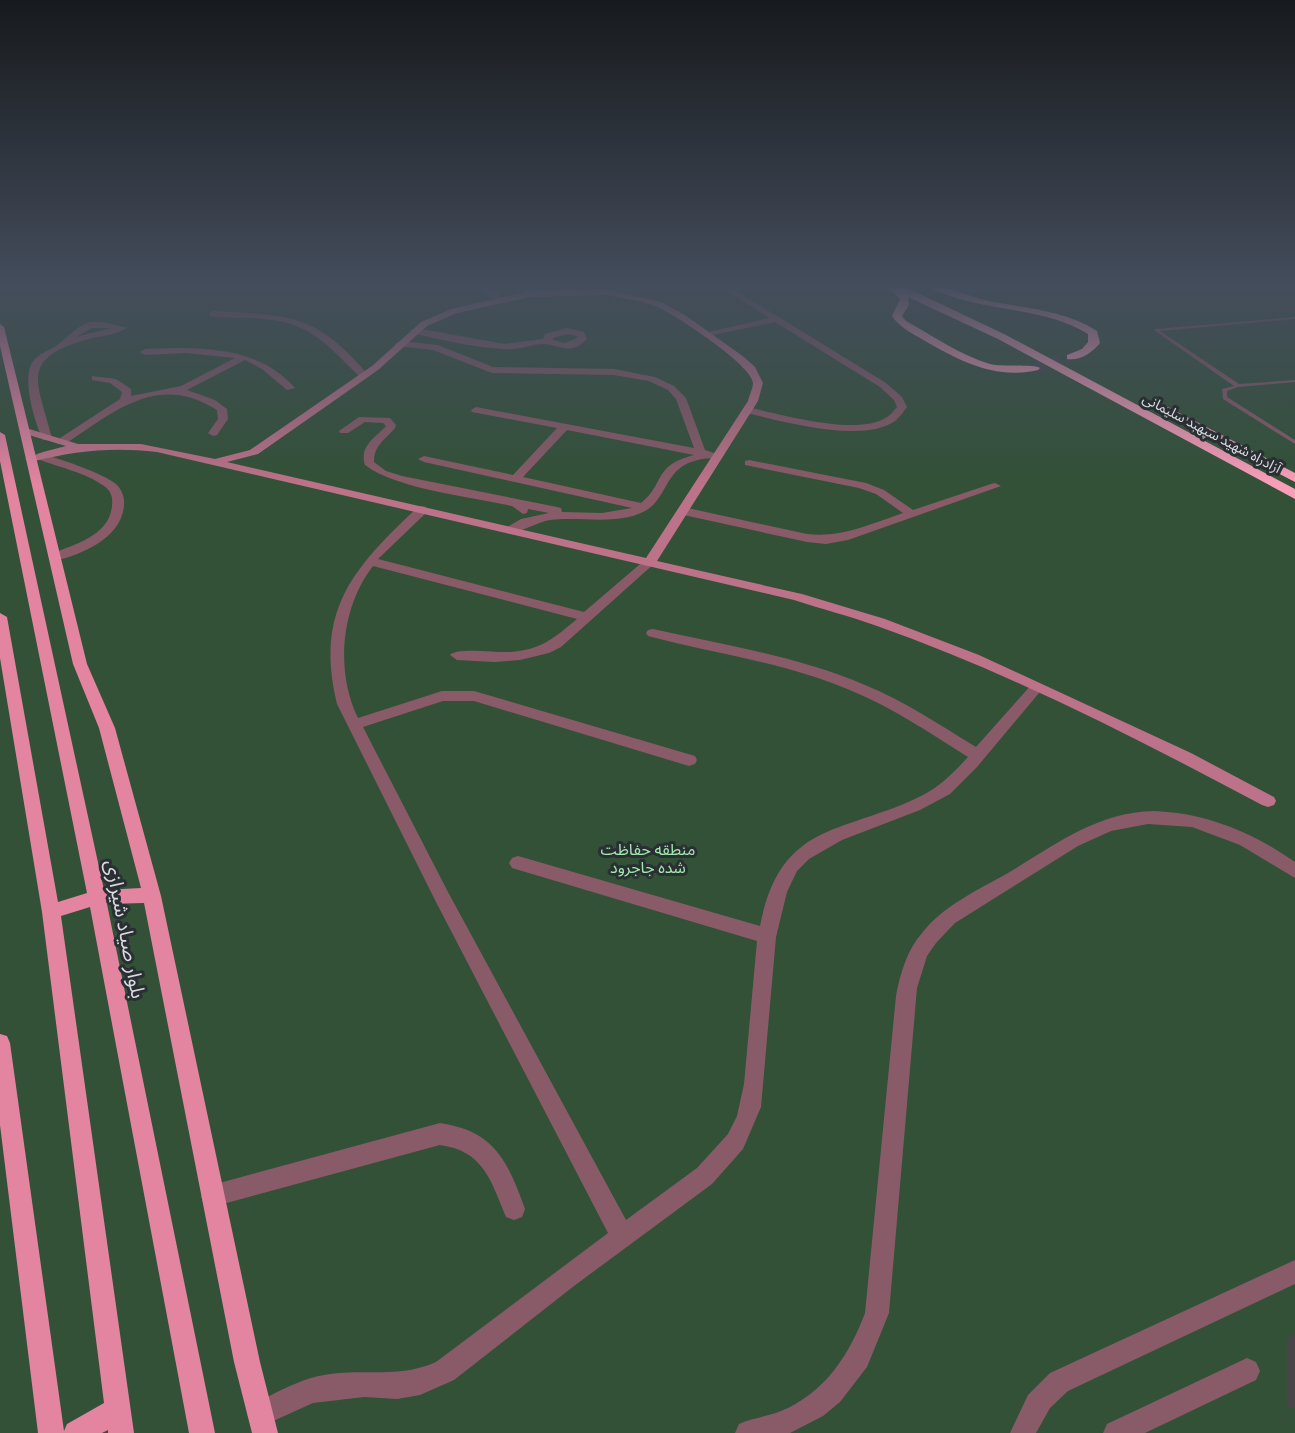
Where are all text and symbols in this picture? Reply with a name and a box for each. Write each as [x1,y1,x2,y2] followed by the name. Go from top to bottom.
[1139,390,1285,479] street label: آزادراه شهید سپهبد سلیمانی
[601,840,695,877] park label: منطقه حفاظت شده جاجرود
[100,858,151,1001] street label: بلوار صیاد شیرازی

